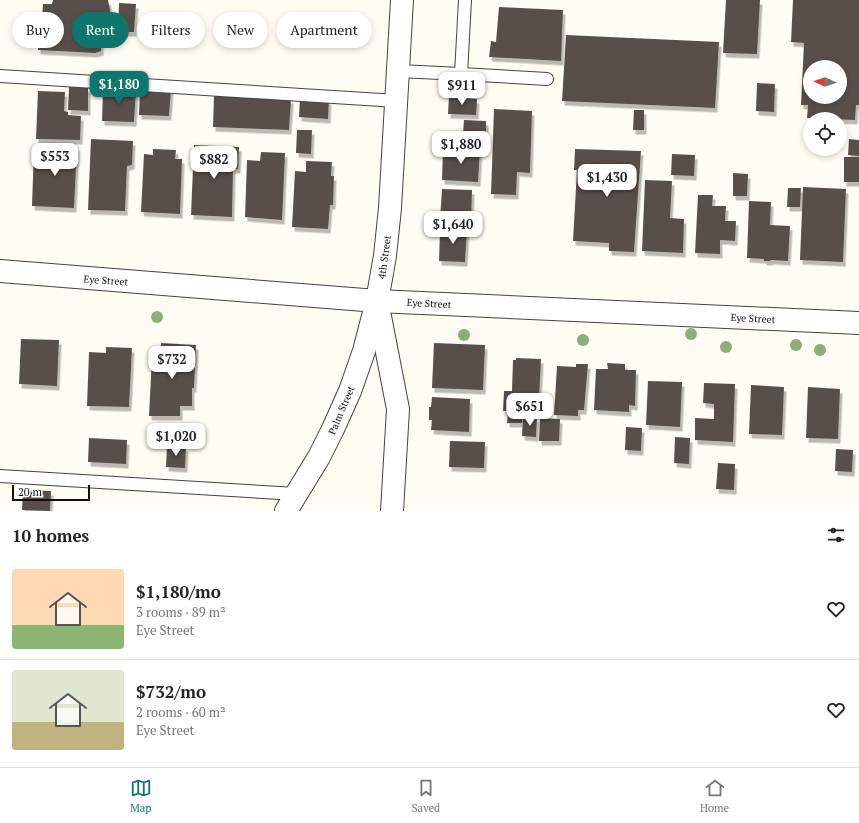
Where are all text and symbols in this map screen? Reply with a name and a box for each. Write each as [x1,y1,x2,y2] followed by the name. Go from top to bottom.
[12,12,64,48] chip: Buy
[72,12,129,48] chip: Rent
[137,12,205,48] chip: Filters
[213,12,268,48] chip: New
[276,12,372,48] chip: Apartment
[803,60,847,104] north arrow
[803,60,847,156] map controls
[86,71,152,105] pin: $1,180
[438,72,486,106] pin: $911
[99,75,139,93] text: $1,180
[447,76,477,94] text: $911
[803,112,847,156] button: locate
[428,131,494,165] pin: $1,880
[441,135,481,153] text: $1,880
[31,143,79,177] pin: $553
[190,146,238,180] pin: $882
[40,147,70,165] text: $553
[199,150,229,168] text: $882
[574,164,640,198] pin: $1,430
[587,168,627,186] text: $1,430
[420,211,486,245] pin: $1,640
[433,215,473,233] text: $1,640
[375,234,394,280] street label: 4th Street
[83,272,129,289] street label: Eye Street
[406,296,452,311] street label: Eye Street
[730,311,776,326] street label: Eye Street
[148,346,196,380] pin: $732
[157,350,187,368] text: $732
[325,384,358,437] street label: Palm Street
[506,393,554,427] pin: $651
[515,397,545,415] text: $651
[143,423,209,457] pin: $1,020
[156,427,196,445] text: $1,020
[12,483,90,502] scale bar
[18,485,42,499] text: 20 m
[12,524,89,547] text: 10 homes
[825,524,847,546] icon: filters
[136,580,221,603] text: $1,180/mo
[44,585,92,633] icon: home
[825,598,847,620] icon: heart
[136,603,226,621] text: 3 rooms · 89 m²
[136,621,194,639] text: Eye Street
[136,680,206,703] text: $732/mo
[44,686,92,734] icon: home
[825,699,847,721] icon: heart
[136,703,226,721] text: 2 rooms · 60 m²
[136,721,194,739] text: Eye Street
[130,777,152,815] tab: Map
[412,777,440,815] tab: Saved
[700,777,729,815] tab: Home

